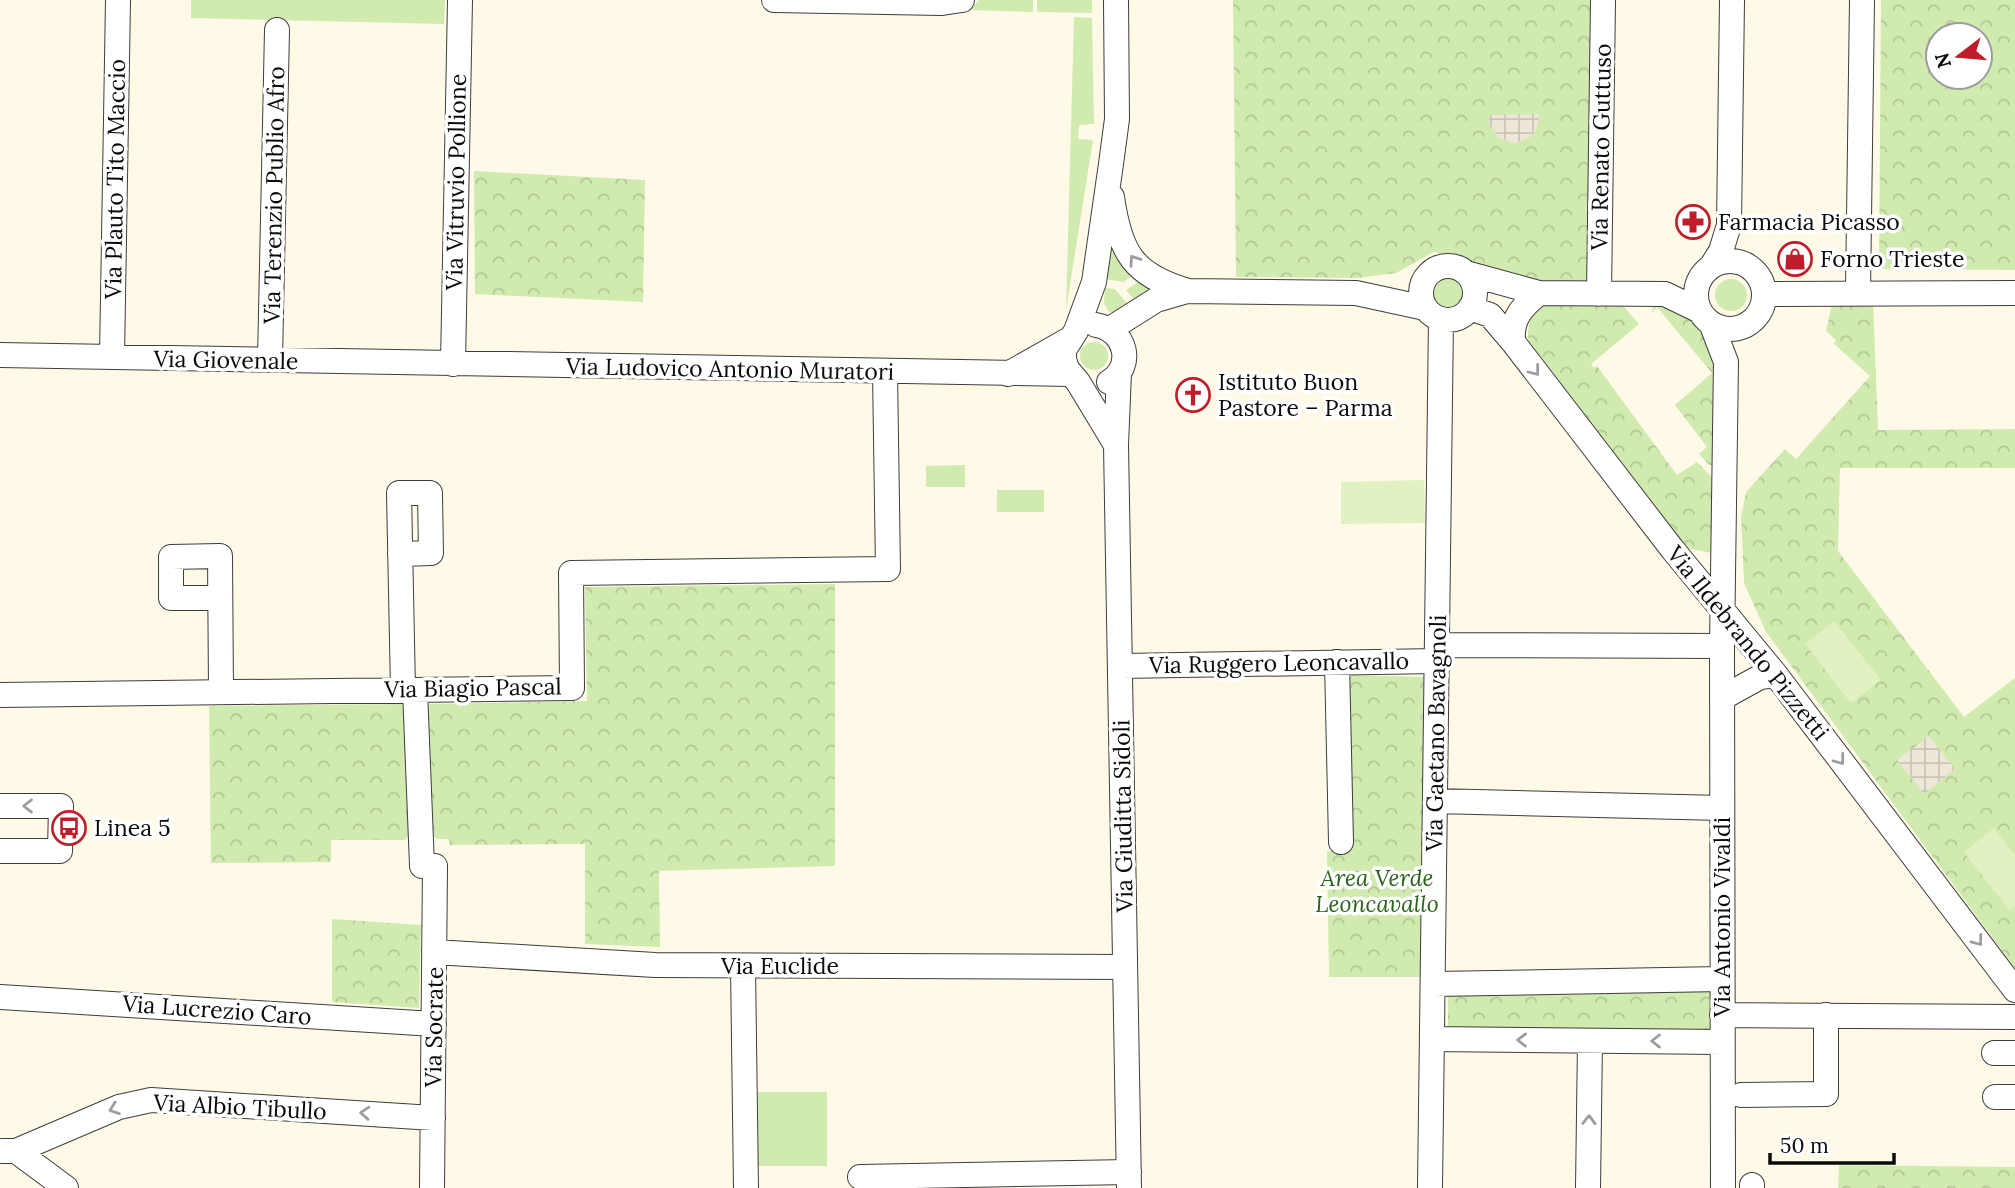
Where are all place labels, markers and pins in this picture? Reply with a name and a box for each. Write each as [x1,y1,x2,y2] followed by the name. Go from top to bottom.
[1674,203,1712,241] pharmacy icon: Farmacia Picasso
[1718,207,1900,236] place label: Farmacia Picasso
[1776,240,1814,278] shop icon: Forno Trieste
[1820,244,1964,273] place label: Forno Trieste
[1218,367,1393,422] place label: Istituto Buon Pastore – Parma
[1174,376,1212,414] church icon: Istituto Buon Pastore – Parma
[50,809,88,847] bus stop icon: Linea 5
[94,813,171,842] place label: Linea 5

